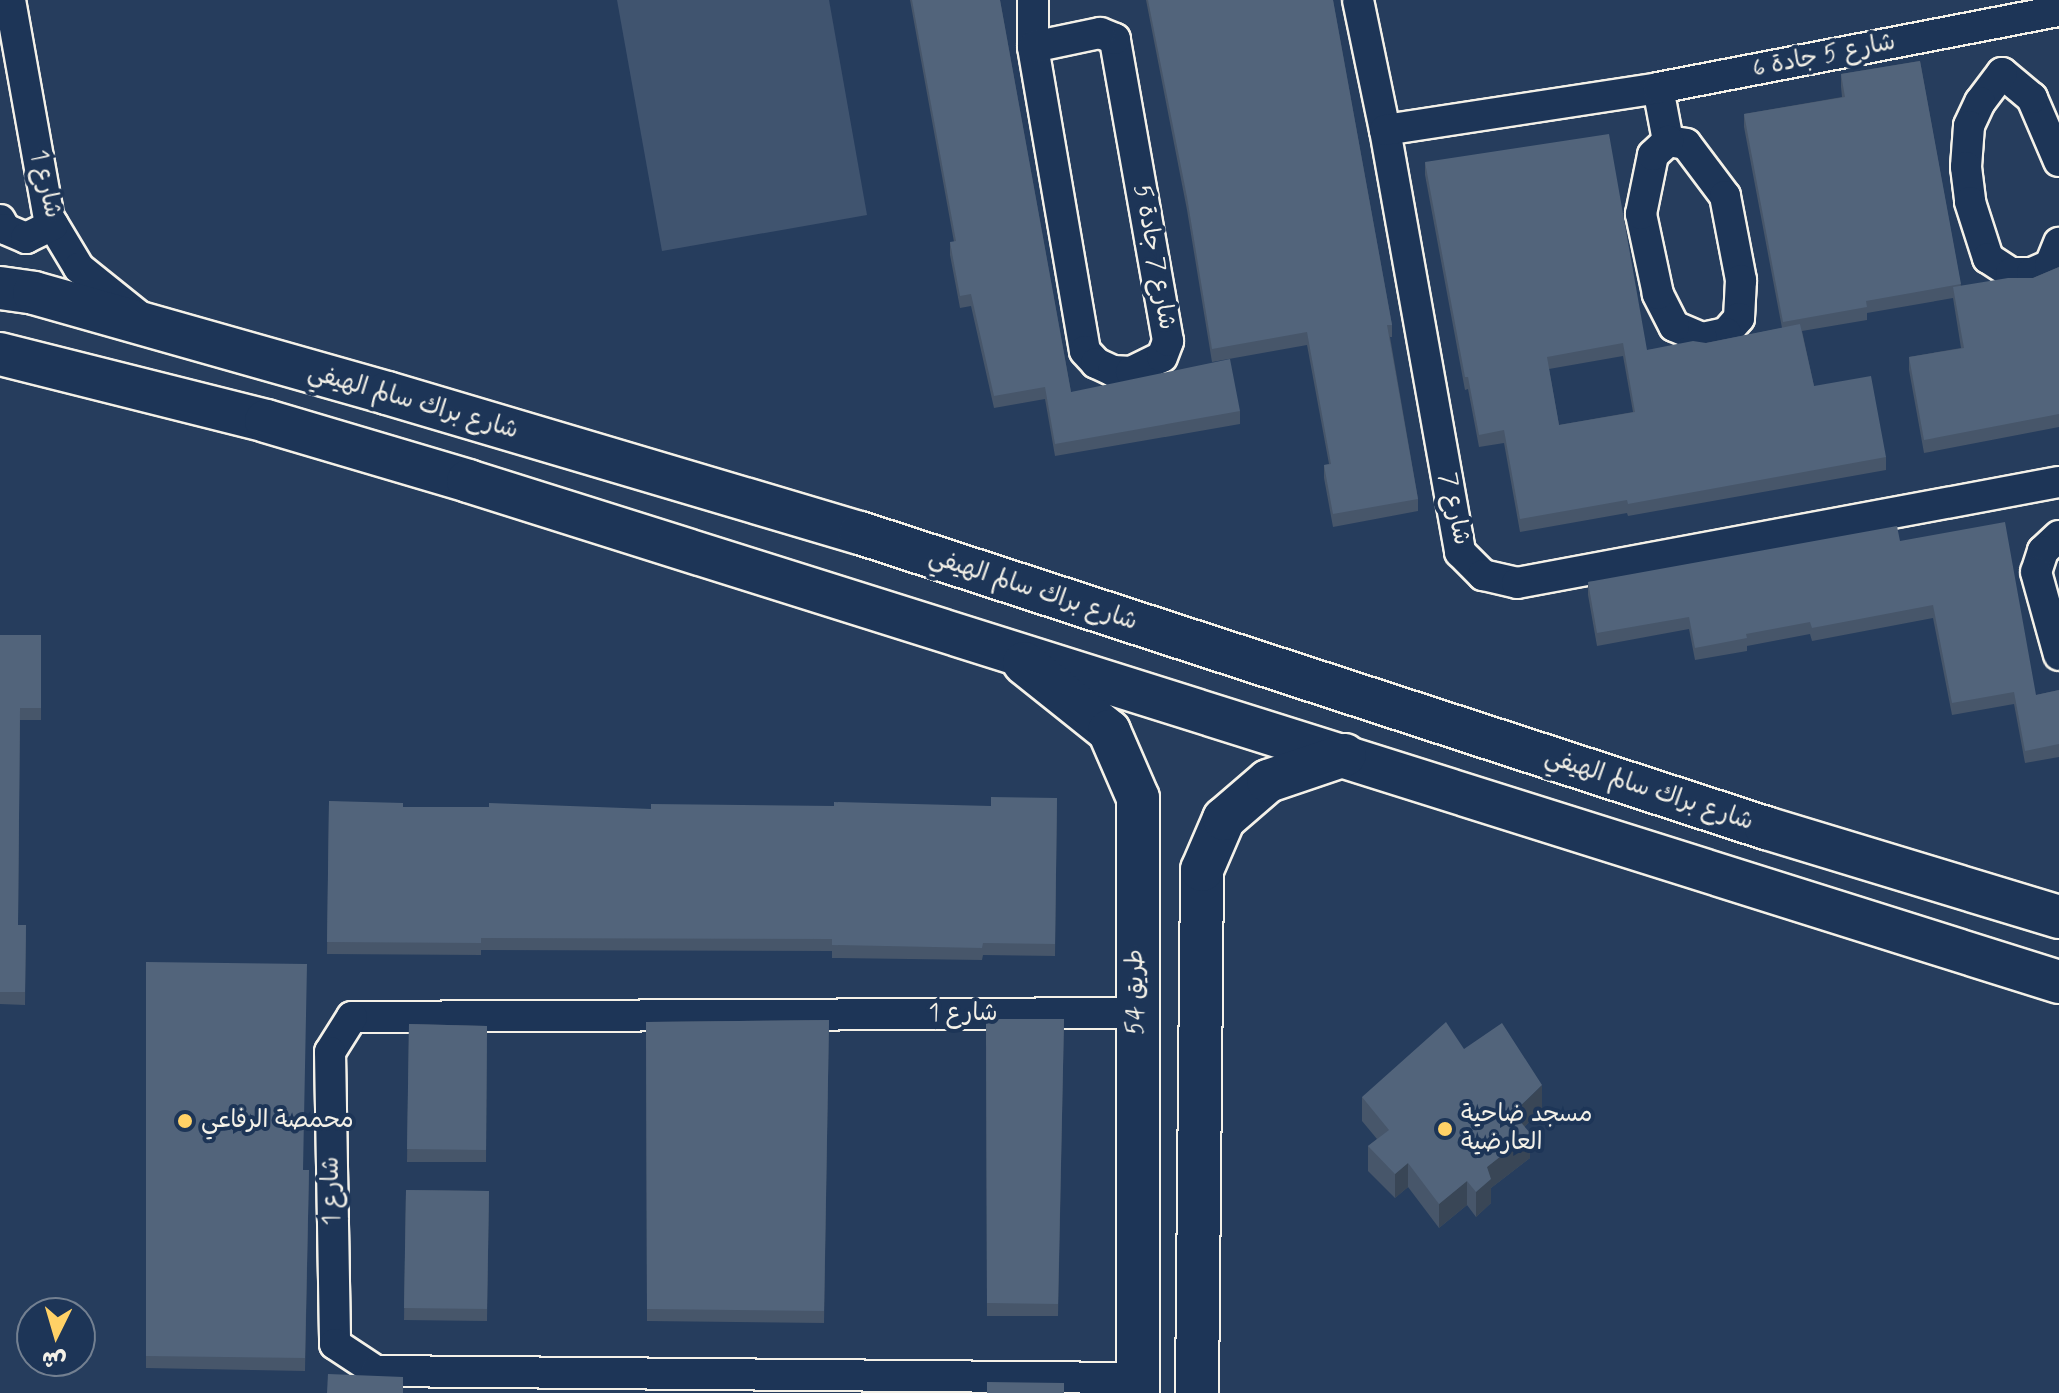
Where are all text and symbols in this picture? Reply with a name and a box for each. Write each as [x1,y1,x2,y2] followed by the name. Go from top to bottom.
[1750,28,1898,84] street label: شارع 5 جادة 6
[23,147,67,221] street label: شارع 1
[1127,182,1181,332] street label: شارع 7 جادة 5
[305,358,521,446] street label: شارع براك سالم الهيفي
[1432,470,1476,548] street label: شارع 7
[925,543,1141,637] street label: شارع براك سالم الهيفي
[1541,743,1757,837] street label: شارع براك سالم الهيفي
[1122,949,1150,1035] street label: طريق 54
[928,1000,998,1028] street label: شارع 1
[1461,1101,1593,1157] place label: مسجد ضاحية العارضية
[201,1107,354,1135] place label: محمصة الرفاعي
[176,1112,194,1130] marker: محمصة الرفاعي
[1436,1120,1454,1138] marker: مسجد ضاحية العارضية
[317,1156,347,1226] street label: شارع 1
[16,1297,96,1377] north arrow
[41,1344,67,1374] text: ش

